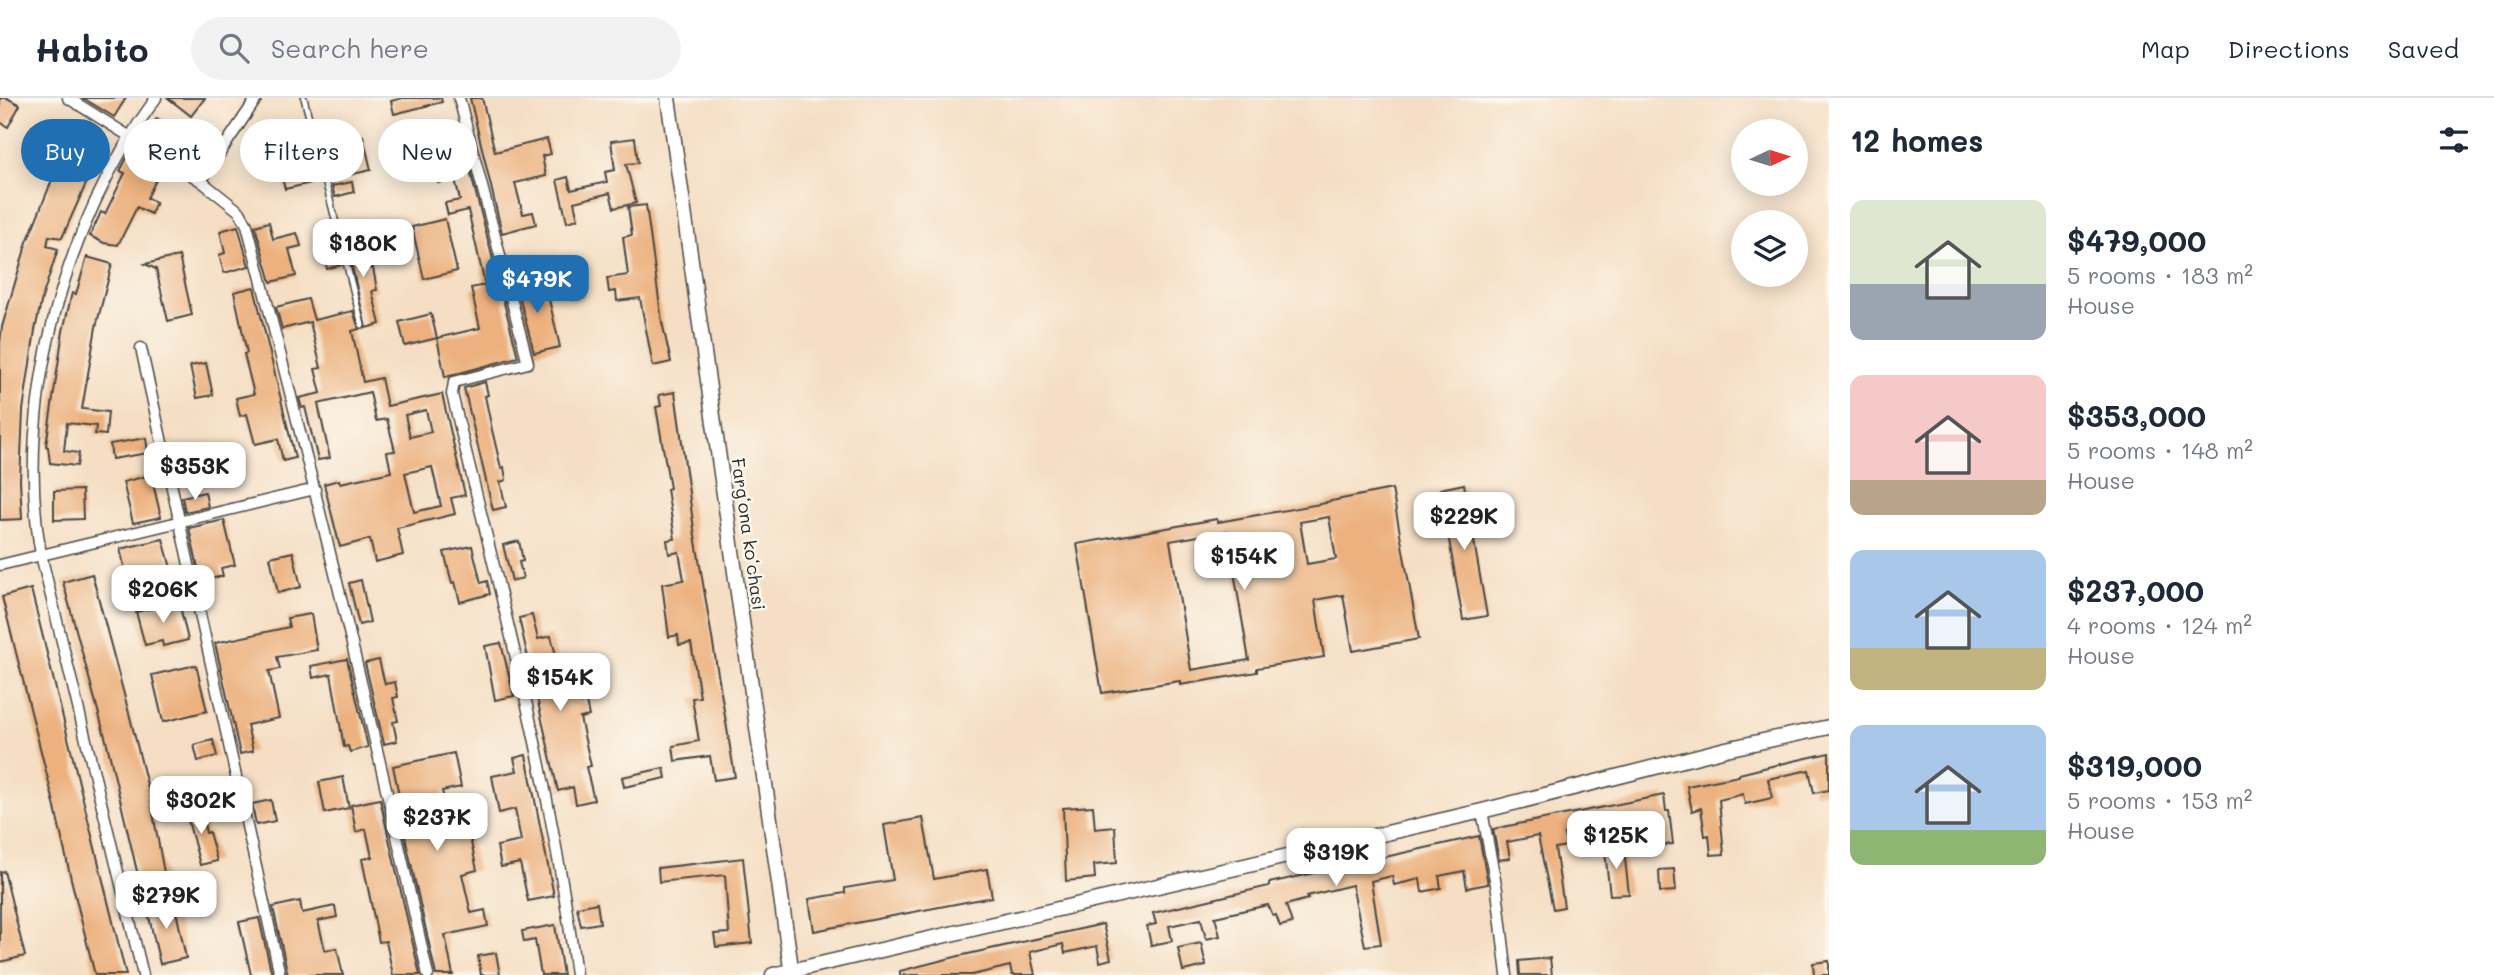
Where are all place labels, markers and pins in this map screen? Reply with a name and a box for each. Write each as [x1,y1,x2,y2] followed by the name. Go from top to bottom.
[314,220,412,279] pin: $180K
[488,256,586,315] pin: $479K
[146,442,244,502] pin: $353K
[1415,492,1513,552] pin: $229K
[1195,532,1293,592] pin: $154K
[114,566,212,625] pin: $206K
[511,654,609,713] pin: $154K
[152,776,250,836] pin: $302K
[388,794,486,853] pin: $237K
[1567,812,1665,871] pin: $125K
[1287,828,1385,888] pin: $319K
[117,872,215,931] pin: $279K

